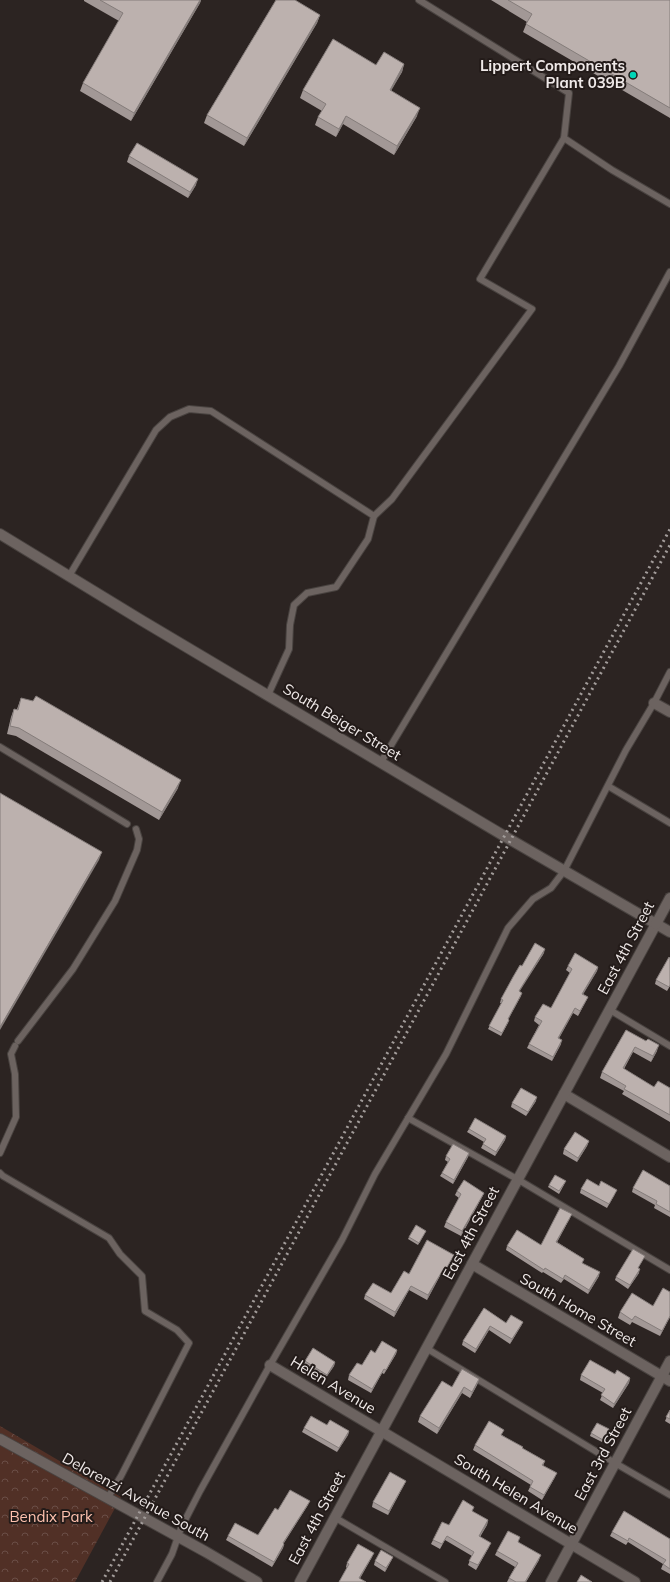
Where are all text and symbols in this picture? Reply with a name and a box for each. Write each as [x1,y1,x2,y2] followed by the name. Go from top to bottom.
[480,56,625,92] place label: Lippert Components Plant 039B
[628,70,638,80] marker: Lippert Components Plant 039B
[280,679,405,764] street label: South Beiger Street
[593,898,658,998] street label: East 4th Street
[438,1183,503,1283] street label: East 4th Street
[517,1269,640,1351] street label: South Home Street
[287,1352,379,1418] street label: Helen Avenue
[570,1404,635,1504] street label: East 3rd Street
[59,1448,213,1545] street label: Delorenzi Avenue South
[451,1449,582,1538] street label: South Helen Avenue
[284,1468,349,1568] street label: East 4th Street
[9,1507,93,1526] park label: Bendix Park

